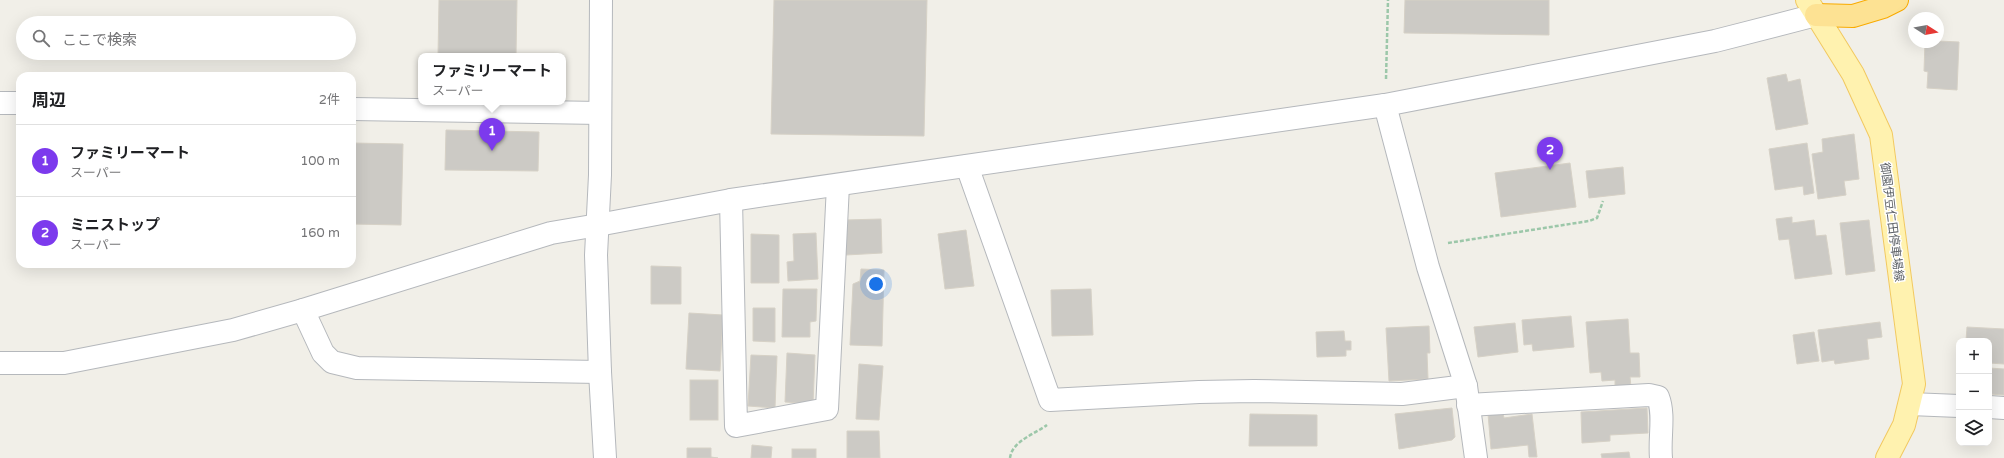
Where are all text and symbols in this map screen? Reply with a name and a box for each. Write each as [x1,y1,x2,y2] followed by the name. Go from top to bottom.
[1908,12,1944,48] north arrow
[16,16,356,60] search box
[30,27,52,49] icon: search
[62,31,137,49] text: ここで検索
[418,53,566,105] popup
[432,62,552,80] text: ファミリーマート
[432,83,484,99] text: スーパー
[32,90,66,111] text: 周辺
[319,92,340,108] text: 2件
[479,118,505,151] pin: 1
[1537,137,1563,170] pin: 2
[70,144,190,162] text: ファミリーマート
[41,153,49,169] text: 1
[300,153,340,169] text: 100 m
[1878,162,1906,282] street label: 御園伊豆仁田停車場線
[70,165,122,181] text: スーパー
[70,216,160,234] text: ミニストップ
[41,225,49,241] text: 2
[300,225,340,241] text: 160 m
[70,237,122,253] text: スーパー
[866,274,886,294] your location
[1956,338,1992,446] map controls
[1956,338,1992,374] button: +
[1956,374,1992,410] button: −
[1956,410,1992,446] button: layers

